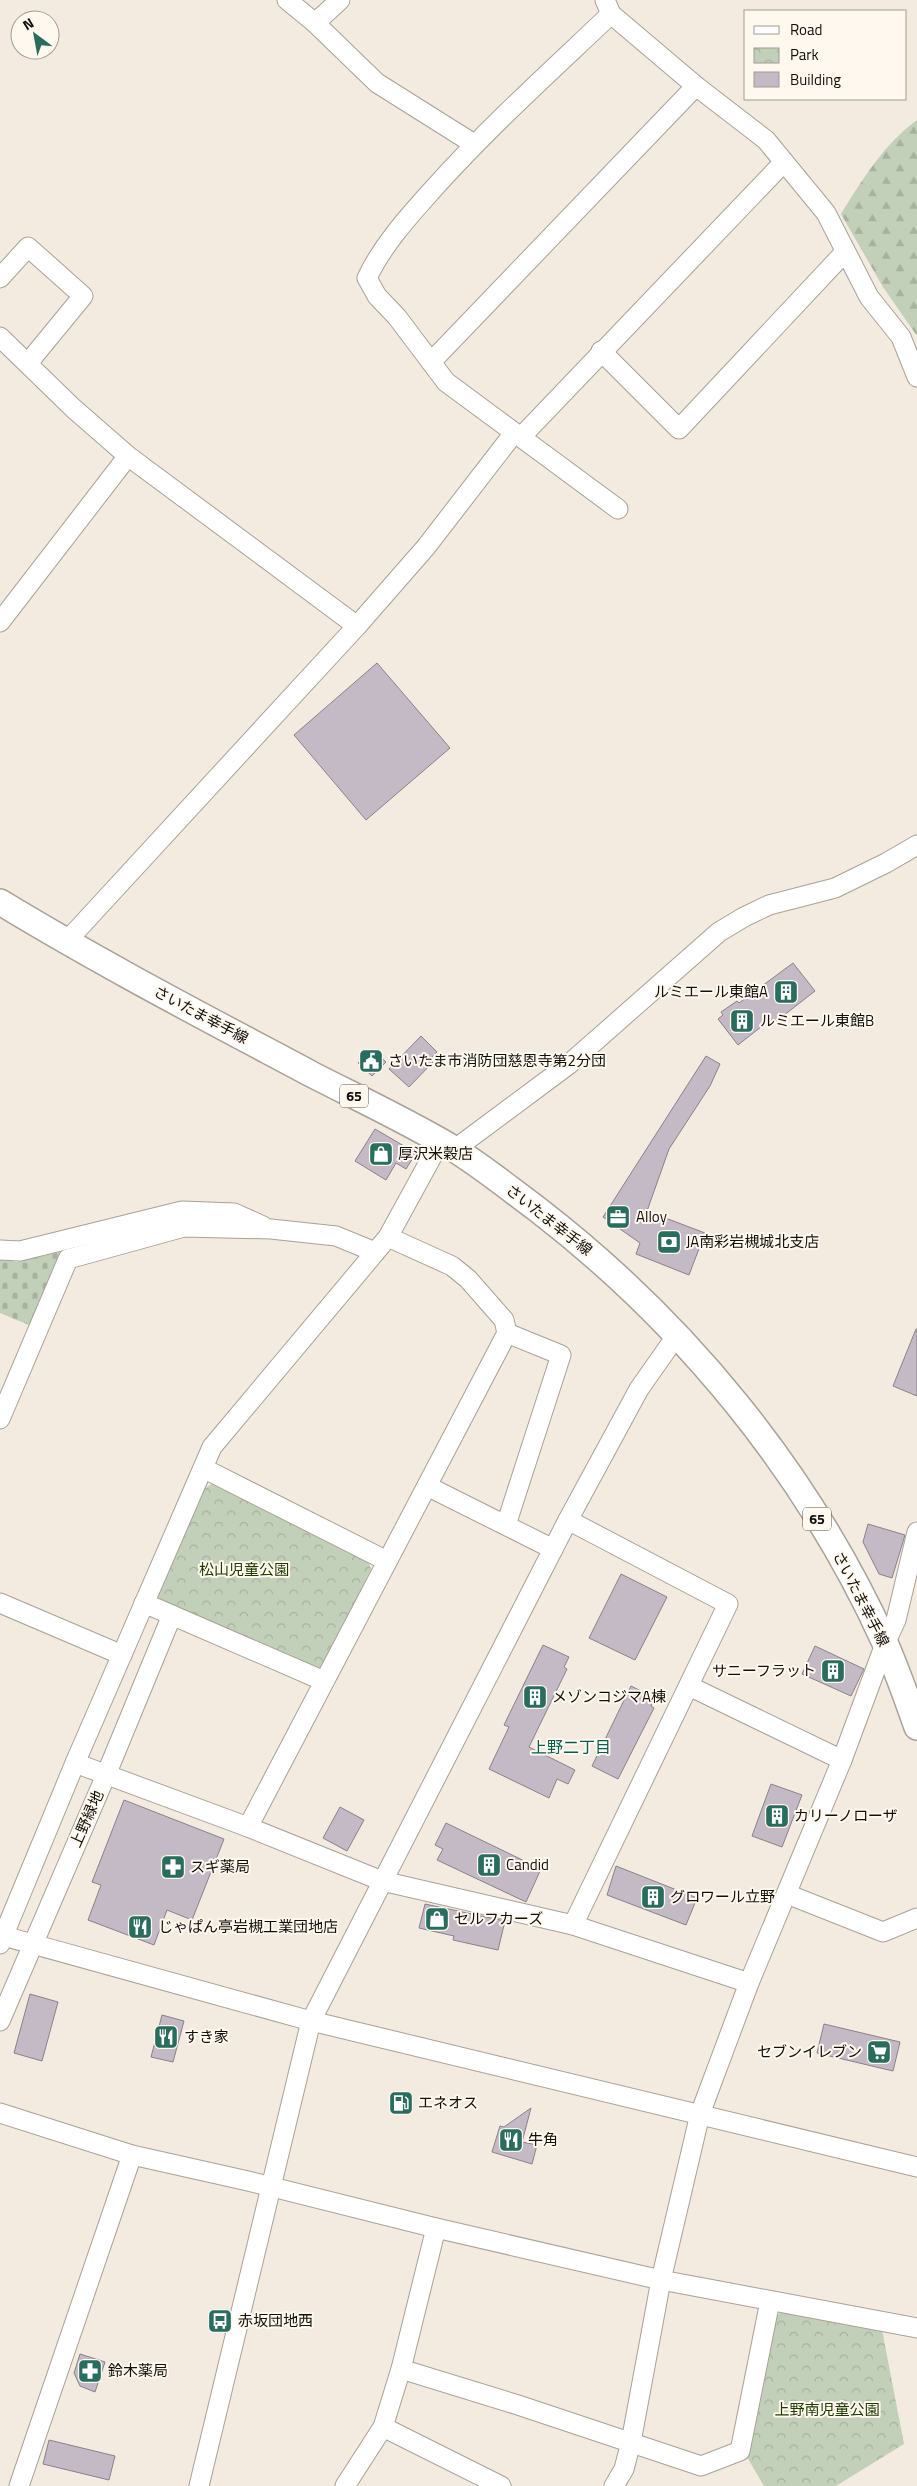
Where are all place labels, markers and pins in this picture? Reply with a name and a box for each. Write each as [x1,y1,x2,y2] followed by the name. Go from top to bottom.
[773,979,799,1005] building icon: ルミエール東館A
[654,980,768,1003] place label: ルミエール東館A
[729,1008,755,1034] building icon: ルミエール東館B
[760,1009,874,1032] place label: ルミエール東館B
[358,1048,384,1074] public building icon: さいたま市消防団慈恩寺第2分団
[388,1049,606,1072] place label: さいたま市消防団慈恩寺第2分団
[368,1141,394,1167] shop icon: 厚沢米穀店
[398,1142,473,1165] place label: 厚沢米穀店
[605,1204,631,1230] office icon: Alloy
[636,1205,667,1228] place label: Alloy
[656,1229,682,1255] bank icon: JA南彩岩槻城北支店
[686,1230,819,1253] place label: JA南彩岩槻城北支店
[820,1658,846,1684] building icon: サニーフラット
[712,1659,816,1682] place label: サニーフラット
[522,1684,548,1710] building icon: メゾンコジマA棟
[552,1685,666,1708] place label: メゾンコジマA棟
[764,1803,790,1829] building icon: カリーノローザ
[794,1804,898,1827] place label: カリーノローザ
[476,1852,502,1878] building icon: Candid
[506,1853,549,1876] place label: Candid
[160,1854,186,1880] pharmacy icon: スギ薬局
[190,1855,250,1878] place label: スギ薬局
[640,1884,666,1910] building icon: グロワール立野
[670,1885,775,1908] place label: グロワール立野
[424,1906,450,1932] shop icon: セルフカーズ
[454,1907,543,1930] place label: セルフカーズ
[127,1914,153,1940] restaurant icon: じゃぱん亭岩槻工業団地店
[158,1915,338,1938] place label: じゃぱん亭岩槻工業団地店
[153,2024,179,2050] restaurant icon: すき家
[184,2025,229,2048] place label: すき家
[866,2039,892,2065] supermarket icon: セブンイレブン
[757,2040,862,2063] place label: セブンイレブン
[388,2090,414,2116] fuel station icon: エネオス
[418,2091,478,2114] place label: エネオス
[498,2127,524,2153] restaurant icon: 牛角
[528,2128,558,2151] place label: 牛角
[207,2308,233,2334] bus stop icon: 赤坂団地西
[238,2309,313,2332] place label: 赤坂団地西
[77,2358,103,2384] pharmacy icon: 鈴木薬局
[108,2359,168,2382] place label: 鈴木薬局

